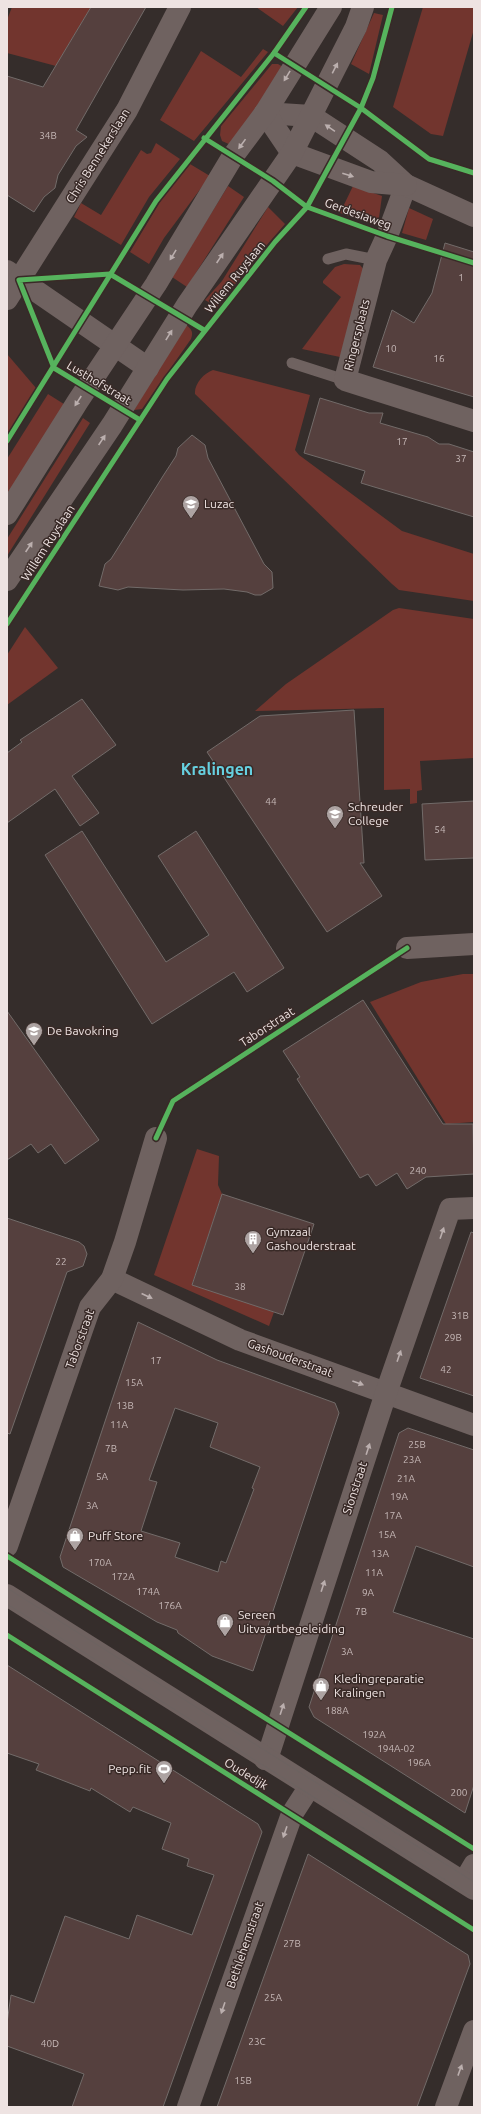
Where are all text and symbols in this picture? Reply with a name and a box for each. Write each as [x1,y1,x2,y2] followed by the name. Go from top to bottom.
[331,63,338,74] one-way arrow
[284,70,291,82] one-way arrow
[63,106,132,205] street label: Chris Bennekerslaan
[324,125,335,132] one-way arrow
[39,130,57,141] house number: 34B
[238,139,246,150] one-way arrow
[343,172,355,178] one-way arrow
[323,195,393,232] street label: Gerdesiaweg
[202,238,267,315] street label: Willem Ruyslaan
[170,249,177,261] one-way arrow
[216,253,224,263] one-way arrow
[458,272,464,283] house number: 1
[341,298,372,372] street label: Ringersplaats
[165,329,172,341] one-way arrow
[385,343,397,354] house number: 10
[433,353,445,364] house number: 16
[65,358,134,407] street label: Lusthofstraat
[75,395,82,407] one-way arrow
[98,434,106,445] one-way arrow
[396,436,408,447] house number: 17
[455,453,467,464] house number: 37
[181,494,201,519] school or university icon: Luzac
[204,497,235,510] place label: Luzac
[18,502,77,583] street label: Willem Ruyslaan
[25,542,33,553] one-way arrow
[181,760,253,778] district label: Kralingen
[265,796,277,807] house number: 44
[348,800,403,827] place label: Schreuder College
[325,804,345,829] school or university icon: Schreuder College
[434,824,446,835] house number: 54
[237,1004,297,1049] street label: Taborstraat
[24,1021,44,1046] school or university icon: De Bavokring
[47,1024,119,1037] place label: De Bavokring
[410,1165,427,1176] house number: 240
[266,1225,356,1252] place label: Gymzaal Gashouderstraat
[439,1227,445,1239] one-way arrow
[243,1229,263,1254] building icon: Gymzaal Gashouderstraat
[55,1256,67,1267] house number: 22
[234,1281,246,1292] house number: 38
[141,1293,153,1299] one-way arrow
[63,1307,96,1370] street label: Taborstraat
[451,1310,469,1321] house number: 31B
[444,1332,462,1343] house number: 29B
[246,1336,335,1379] street label: Gashouderstraat
[396,1350,402,1362] one-way arrow
[150,1355,162,1366] house number: 17
[440,1364,452,1375] house number: 42
[125,1377,143,1388] house number: 15A
[352,1380,364,1386] one-way arrow
[116,1400,134,1411] house number: 13B
[110,1419,128,1430] house number: 11A
[408,1439,426,1450] house number: 25B
[105,1443,117,1454] house number: 7B
[365,1443,371,1455] one-way arrow
[403,1454,421,1465] house number: 23A
[340,1460,369,1516] street label: Sionstraat
[96,1471,109,1482] house number: 5A
[397,1473,415,1484] house number: 21A
[390,1491,408,1502] house number: 19A
[86,1500,99,1511] house number: 3A
[384,1510,402,1521] house number: 17A
[65,1526,85,1551] shop icon: Puff Store
[88,1529,143,1542] place label: Puff Store
[378,1529,396,1540] house number: 15A
[371,1548,389,1559] house number: 13A
[88,1557,112,1568] house number: 170A
[365,1567,383,1578] house number: 11A
[111,1571,135,1582] house number: 172A
[320,1579,326,1591] one-way arrow
[136,1586,160,1597] house number: 174A
[362,1587,375,1598] house number: 9A
[158,1600,182,1611] house number: 176A
[355,1606,367,1617] house number: 7B
[238,1608,345,1635] place label: Sereen Uitvaartbegeleiding
[215,1612,235,1637] shop icon: Sereen Uitvaartbegeleiding
[341,1646,354,1657] house number: 3A
[334,1672,424,1699] place label: Kledingreparatie Kralingen
[311,1676,331,1701] shop icon: Kledingreparatie Kralingen
[280,1703,286,1715] one-way arrow
[325,1705,349,1716] house number: 188A
[362,1729,386,1740] house number: 192A
[377,1743,415,1754] house number: 194A-02
[222,1755,270,1792] street label: Oudedijk
[407,1757,431,1768] house number: 196A
[154,1759,174,1784] sports icon: Pepp.fit
[108,1762,151,1775] place label: Pepp.fit
[451,1787,468,1798] house number: 200
[282,1827,288,1839] one-way arrow
[224,1899,266,1990] street label: Bethlehemstraat
[283,1938,301,1949] house number: 27B
[264,1992,282,2003] house number: 25A
[220,2002,226,2014] one-way arrow
[248,2036,266,2047] house number: 23C
[41,2038,59,2049] house number: 40D
[457,2064,463,2076] one-way arrow
[234,2075,252,2086] house number: 15B

